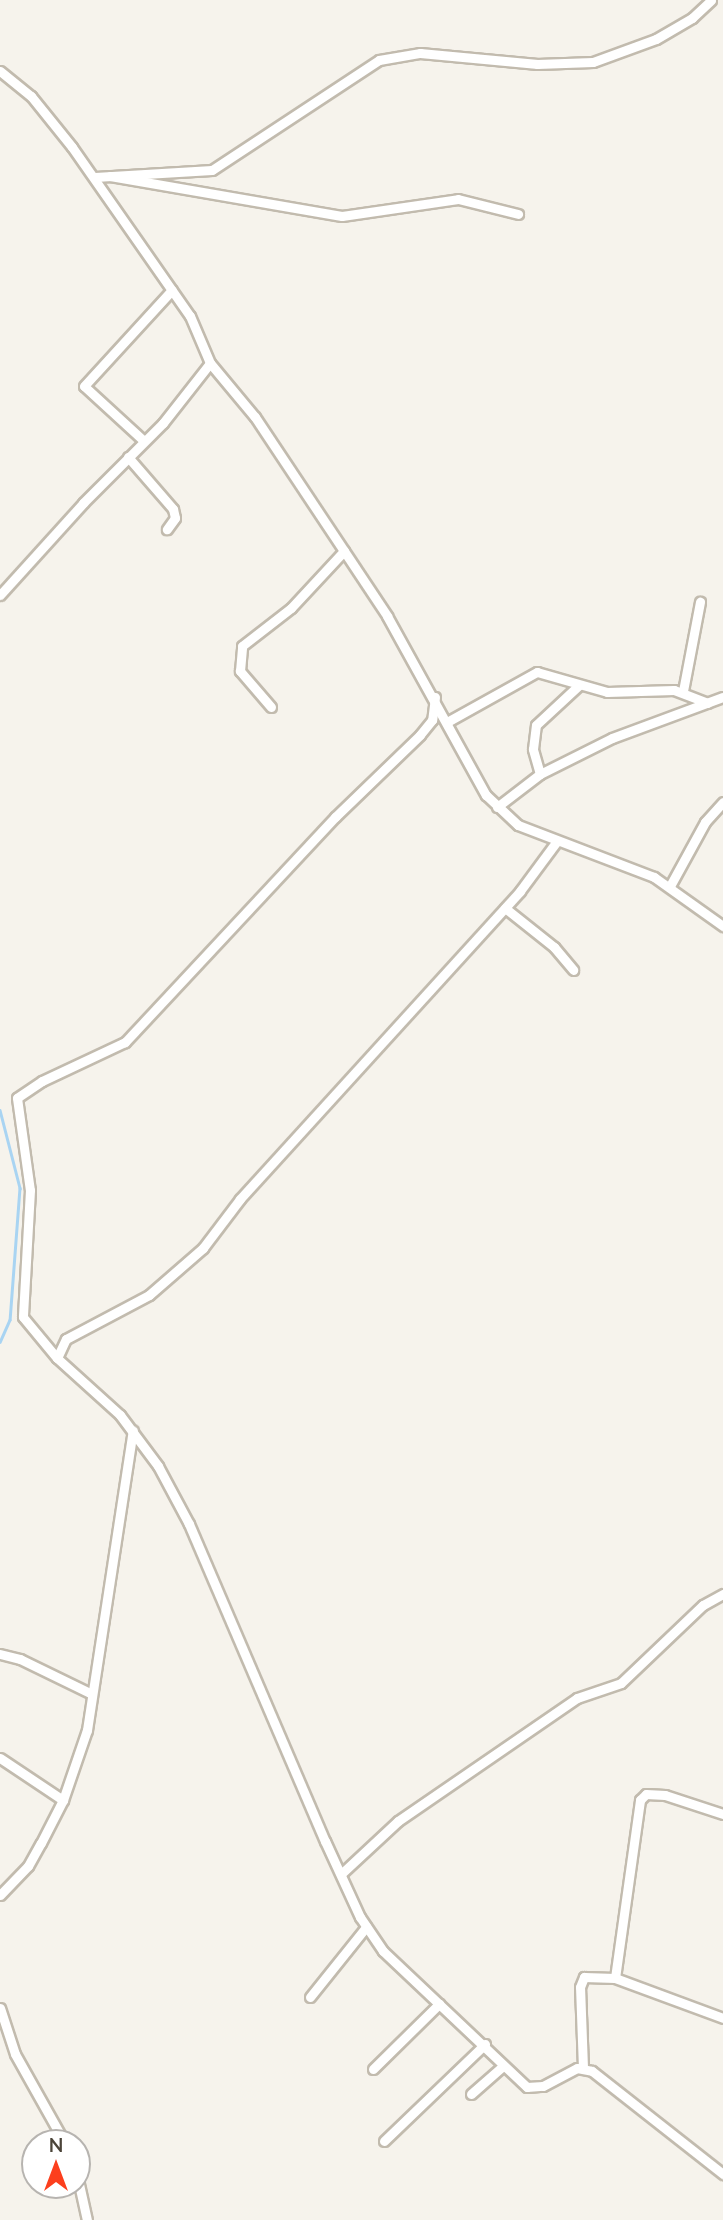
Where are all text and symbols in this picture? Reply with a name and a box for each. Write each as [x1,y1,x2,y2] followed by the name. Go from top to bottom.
[21,2129,91,2199] north arrow
[49,2133,63,2156] text: N

